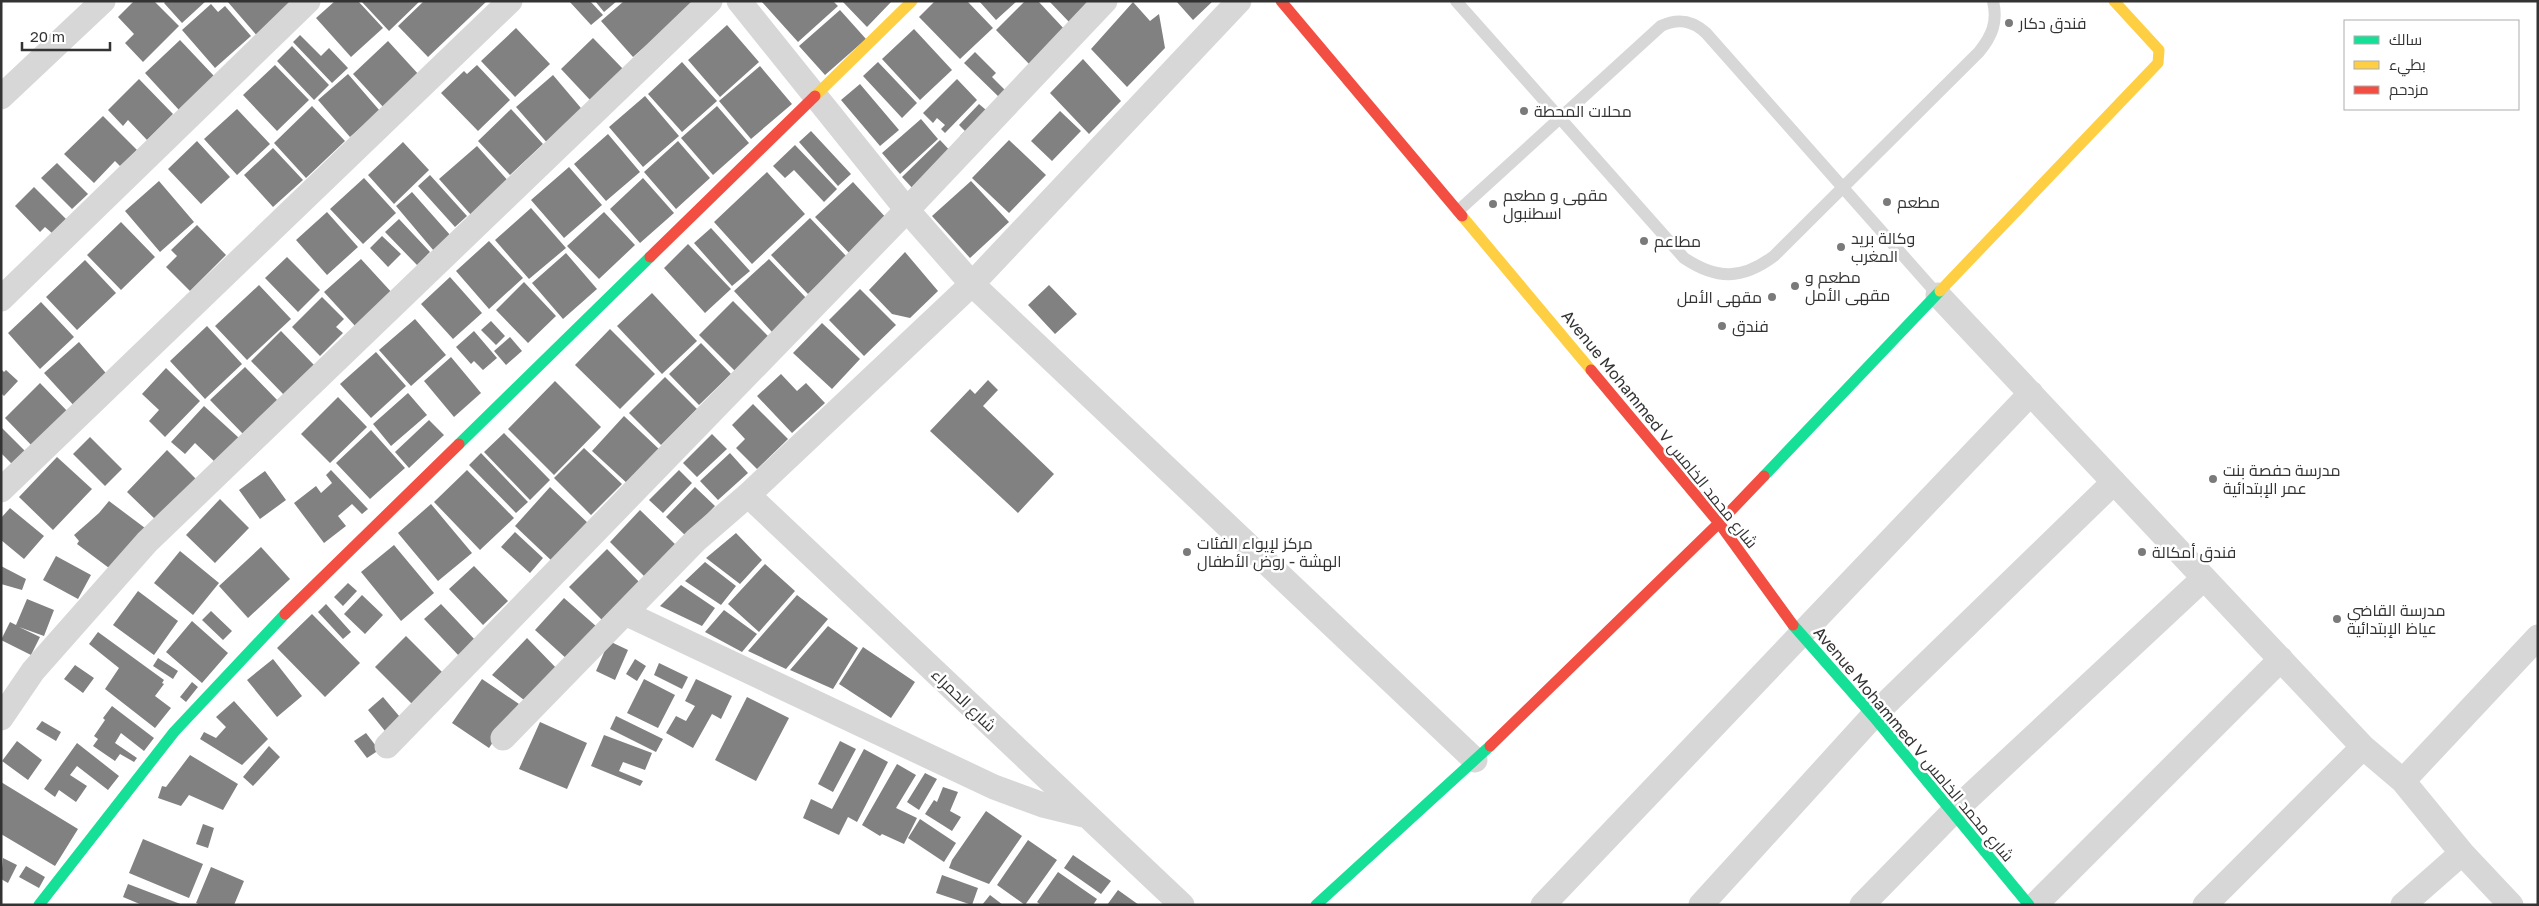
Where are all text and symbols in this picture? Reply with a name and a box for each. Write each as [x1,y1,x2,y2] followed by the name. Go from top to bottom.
[2018,13,2086,34] place label: فندق دكار
[2003,17,2015,29] marker: فندق دكار
[22,20,110,52] scale bar
[2344,20,2519,110] legend
[30,27,65,45] text: 20 m
[2389,30,2422,48] text: سالك
[2389,55,2426,77] text: بطيء
[2389,80,2429,100] text: مزدحم
[1534,101,1632,121] place label: محلات المحطة
[1518,105,1530,117] marker: محلات المحطة
[1503,185,1608,224] place label: مقهى و مطعم اسطنبول
[1897,192,1940,214] place label: مطعم
[1881,196,1893,208] marker: مطعم
[1487,198,1499,210] marker: مقهى و مطعم اسطنبول
[1851,228,1915,266] place label: وكالة بريد المغرب
[1654,231,1701,253] place label: مطاعم
[1638,235,1650,247] marker: مطاعم
[1835,241,1847,253] marker: وكالة بريد المغرب
[1805,267,1890,306] place label: مطعم و مقهى الأمل
[1789,280,1801,292] marker: مطعم و مقهى الأمل
[1677,287,1762,308] place label: مقهى الأمل
[1766,291,1778,303] marker: مقهى الأمل
[1556,306,1762,553] street label: Avenue Mohammed V شارع محمد الخامس
[1732,316,1769,337] place label: فندق
[1716,320,1728,332] marker: فندق
[2223,460,2341,498] place label: مدرسة حفصة بنت عمر الإبتدائية
[2207,473,2219,485] marker: مدرسة حفصة بنت عمر الإبتدائية
[1197,533,1341,572] place label: مركز لإيواء الفئات الهشة - روض الأطفال
[2152,542,2236,563] place label: فندق أمكالة
[1181,546,1193,558] marker: مركز لإيواء الفئات الهشة - روض الأطفال
[2136,546,2148,558] marker: فندق أمكالة
[2347,600,2446,638] place label: مدرسة القاضي عياظ الإبتدائية
[2331,613,2343,625] marker: مدرسة القاضي عياظ الإبتدائية
[1808,622,2018,867] street label: Avenue Mohammed V شارع محمد الخامس
[926,664,1000,737] street label: شارع الحمراء

